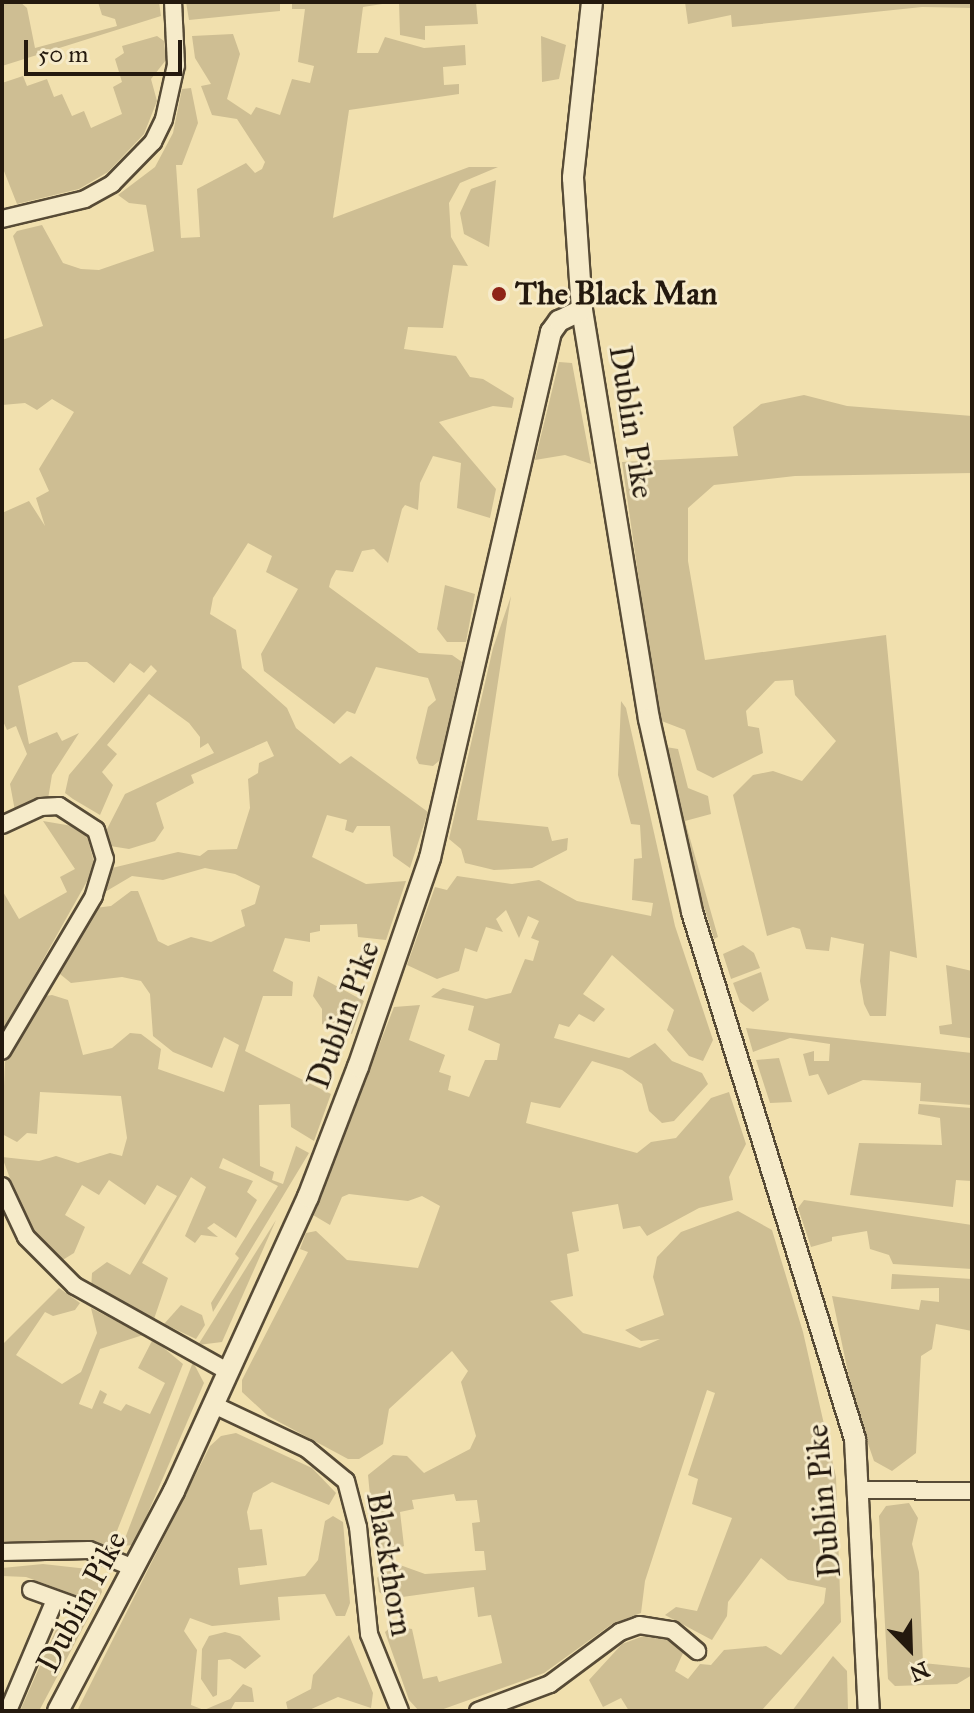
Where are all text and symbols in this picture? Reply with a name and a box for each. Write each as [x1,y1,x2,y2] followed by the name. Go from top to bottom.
[28,24,186,74] scale bar
[38,39,88,69] text: 50 m
[515,275,717,313] place label: The Black Man
[490,285,508,303] marker: The Black Man
[600,343,662,501] street label: Dublin Pike
[300,936,388,1094] street label: Dublin Pike
[798,1422,850,1580] street label: Dublin Pike
[357,1489,421,1639] street label: Blackthorn
[29,1525,135,1679] street label: Dublin Pike
[870,1609,950,1689] north arrow
[906,1655,933,1688] text: N

